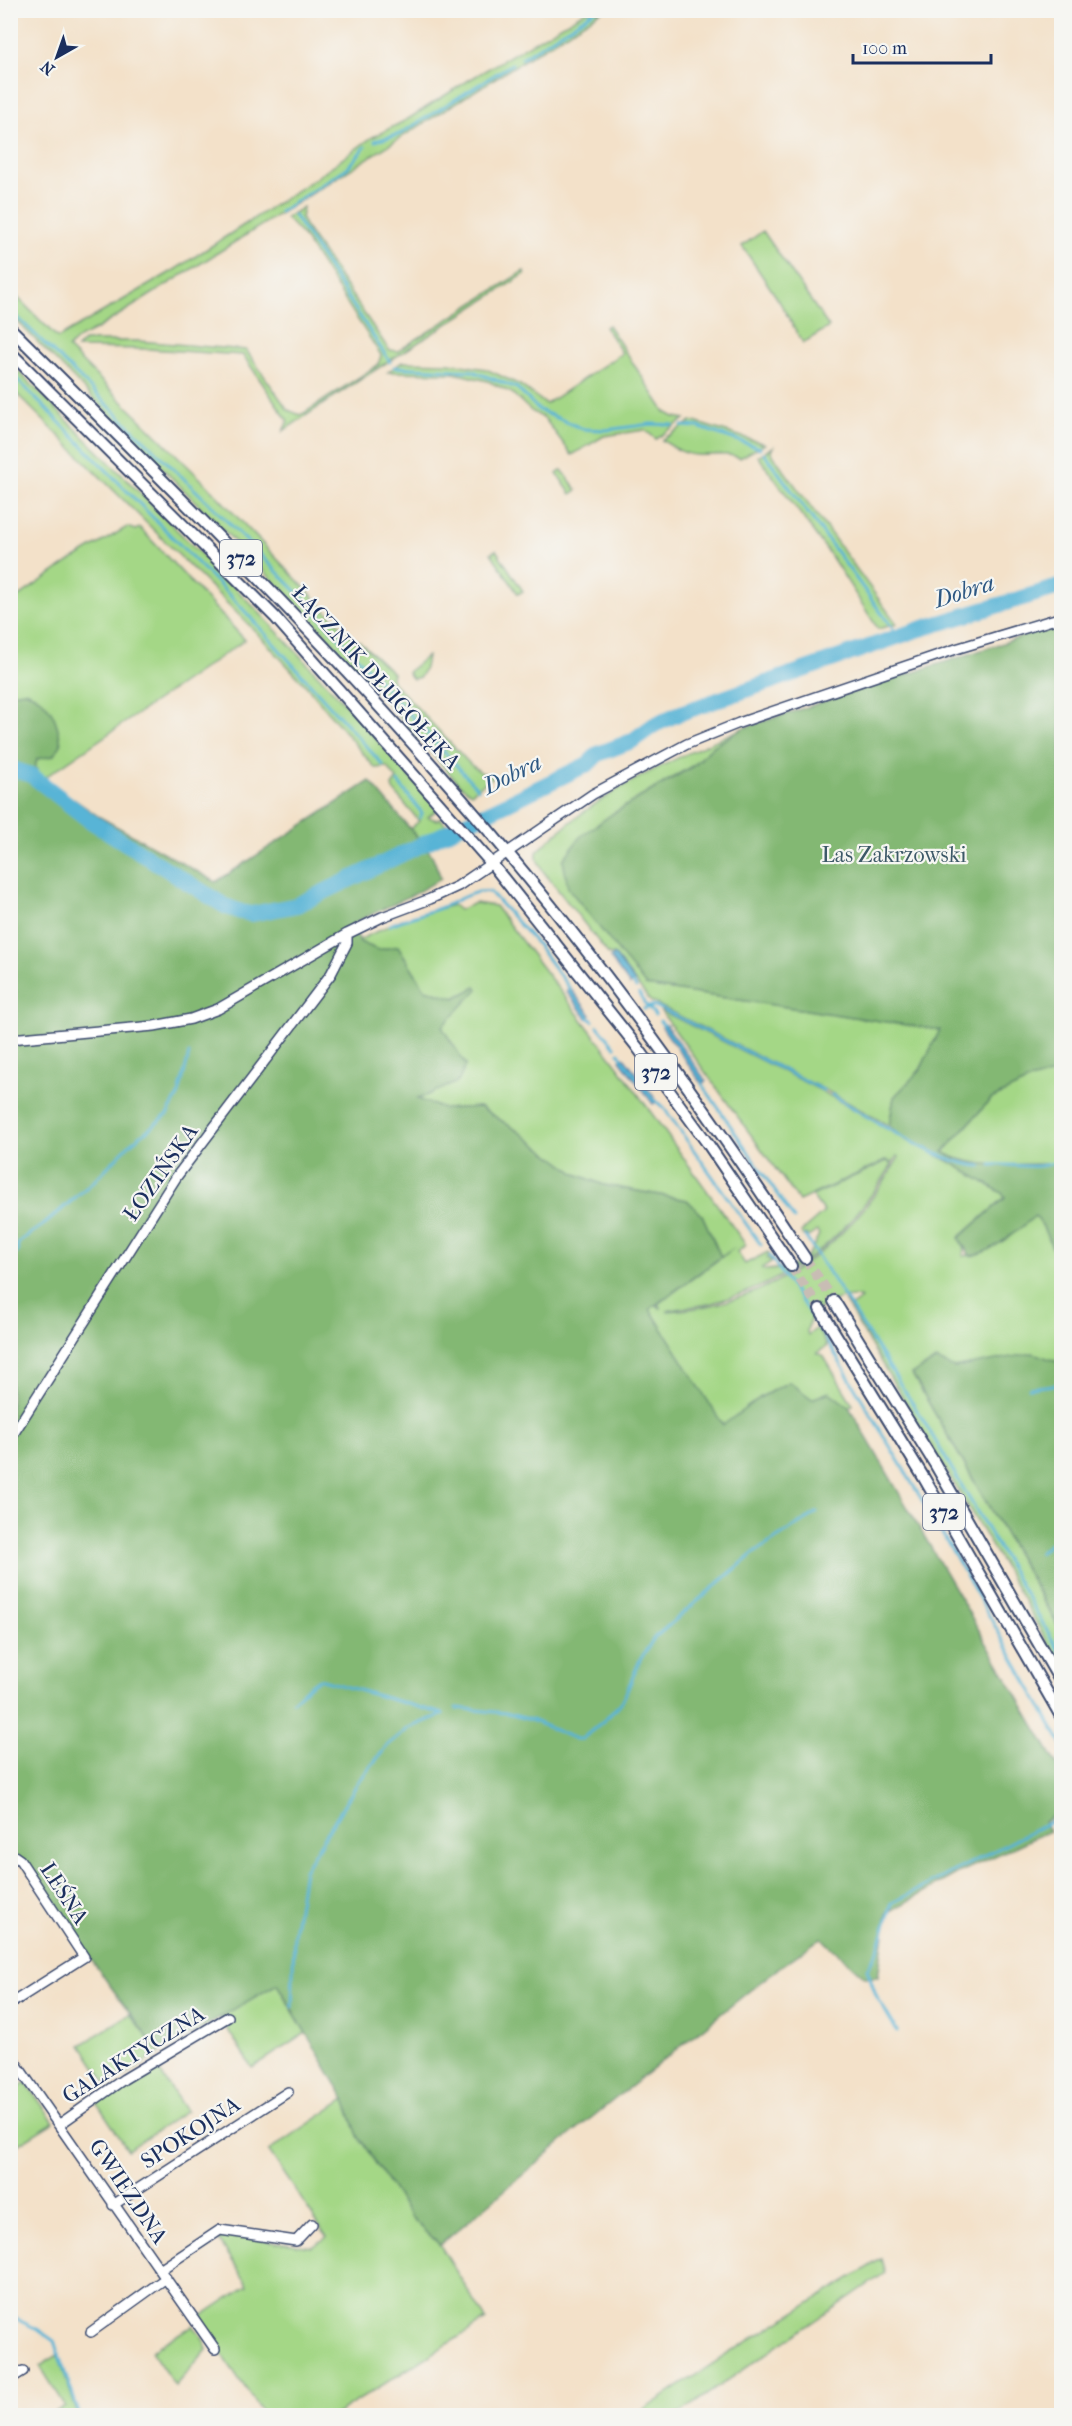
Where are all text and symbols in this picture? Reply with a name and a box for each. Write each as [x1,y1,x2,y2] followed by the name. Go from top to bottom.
[27,27,87,87] north arrow
[853,27,991,65] scale bar
[862,38,907,59] text: 100 m
[36,56,58,79] text: N
[220,540,262,576] road number: 372
[929,569,998,614] water label: Dobra
[287,580,466,776] street label: ŁĄCZNIK DŁUGOŁĘKA
[476,748,546,801] water label: Dobra
[822,842,967,868] park label: Las Zakrzowski
[635,1054,677,1090] road number: 372
[117,1118,204,1226] street label: ŁOZIŃSKA
[923,1494,965,1530] road number: 372
[35,1857,95,1930] street label: LEŚNA
[58,2000,210,2109] street label: GALAKTYCZNA
[136,2091,246,2174] street label: SPOKOJNA
[84,2134,173,2250] street label: GWIEZDNA

